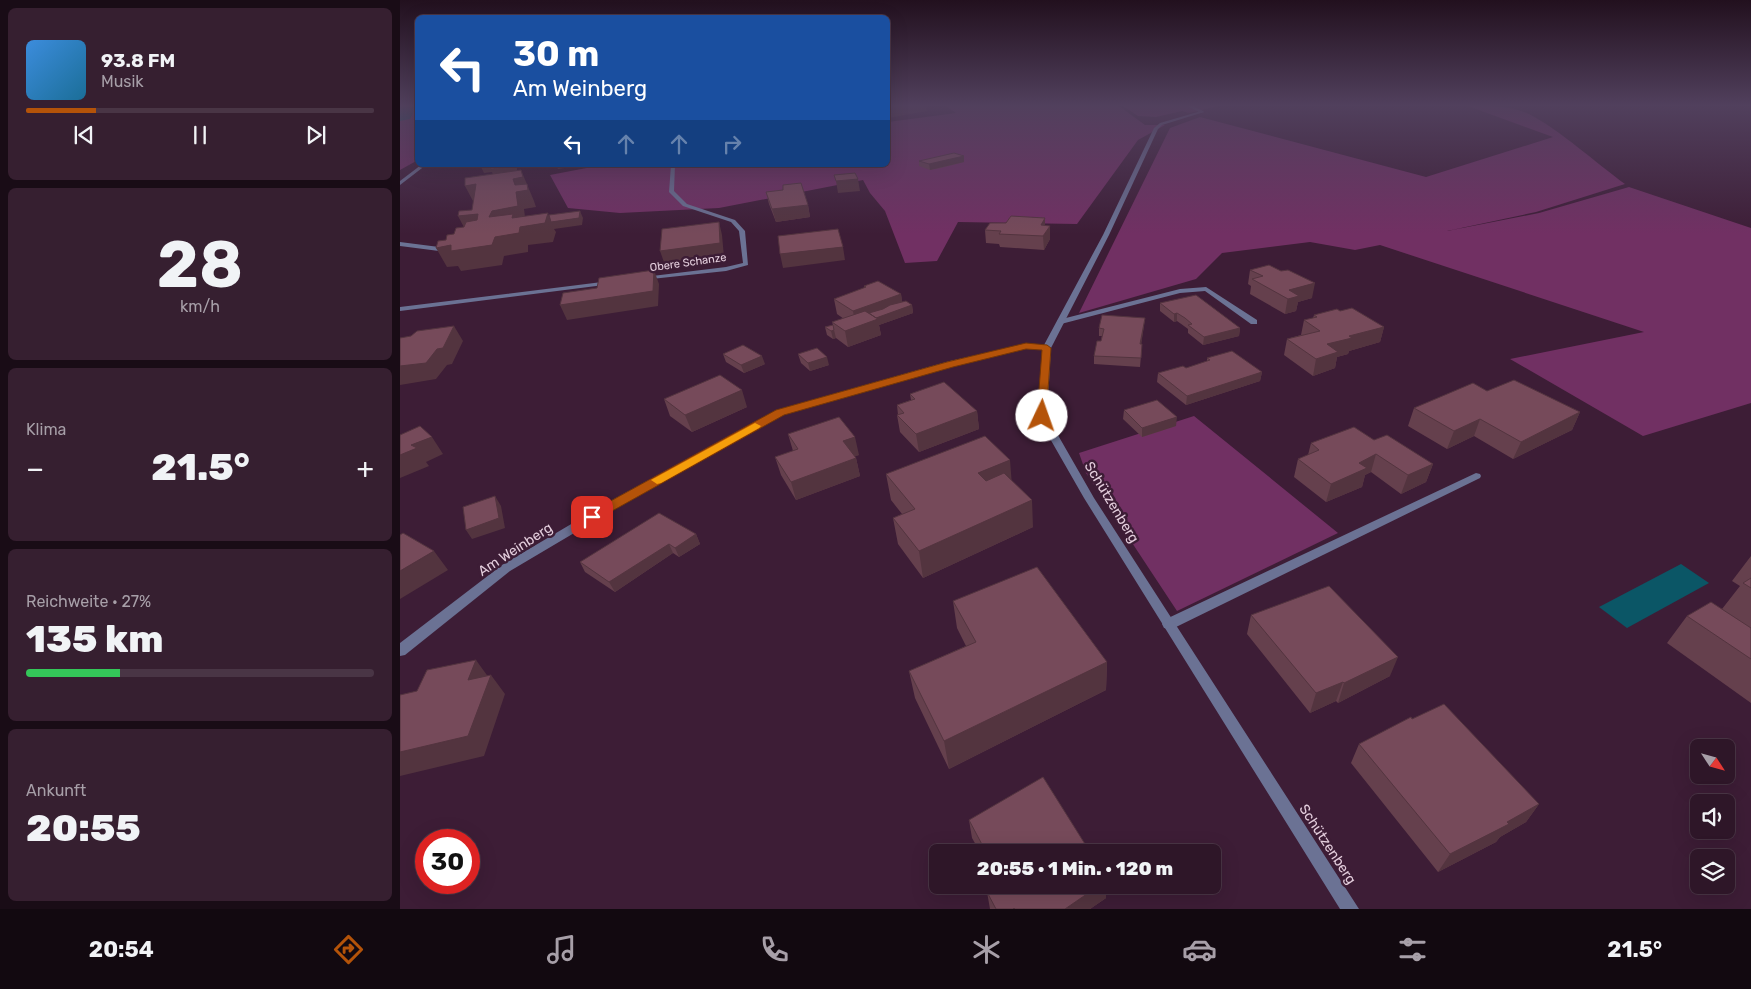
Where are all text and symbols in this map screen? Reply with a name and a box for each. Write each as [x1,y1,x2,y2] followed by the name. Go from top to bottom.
[513,33,599,75] text: 30 m
[430,35,495,100] icon: left
[101,49,175,72] text: 93.8 FM
[101,72,144,91] text: Musik
[513,75,647,102] text: Am Weinberg
[70,121,98,149] icon: previous
[186,121,214,149] icon: pause
[302,121,330,149] icon: next
[559,130,587,158] icon: left
[612,130,640,158] icon: ahead
[665,130,693,158] icon: ahead
[718,130,746,158] icon: right
[157,226,243,303] text: 28
[649,251,727,274] street label: Obere Schanze
[180,297,220,316] text: km/h
[1015,389,1067,441] position arrow
[26,420,66,439] text: Klima
[151,444,250,490] text: 21.5°
[26,452,44,485] text: −
[357,452,374,485] text: +
[1081,458,1143,546] street label: Schützenberg
[571,496,613,538] pin
[578,503,606,531] icon: arrive
[475,519,556,580] street label: Am Weinberg
[26,592,151,611] text: Reichweite · 27%
[26,616,164,662] text: 135 km
[1690,739,1735,784] north arrow
[1690,739,1735,894] map controls
[26,781,86,800] text: Ankunft
[1690,794,1735,839] button: sound
[1295,801,1360,887] street label: Schützenberg
[26,805,141,851] text: 20:55
[415,829,480,894] speed limit sign: 30
[1690,849,1735,894] button: layers
[977,857,1173,880] text: 20:55 · 1 Min. · 120 m
[331,932,366,967] icon: directions
[544,932,579,967] icon: music
[757,932,792,967] icon: phone
[969,932,1004,967] icon: climate
[1182,932,1217,967] icon: car
[1395,932,1430,967] icon: filters
[89,936,154,963] text: 20:54
[1607,936,1662,963] text: 21.5°

